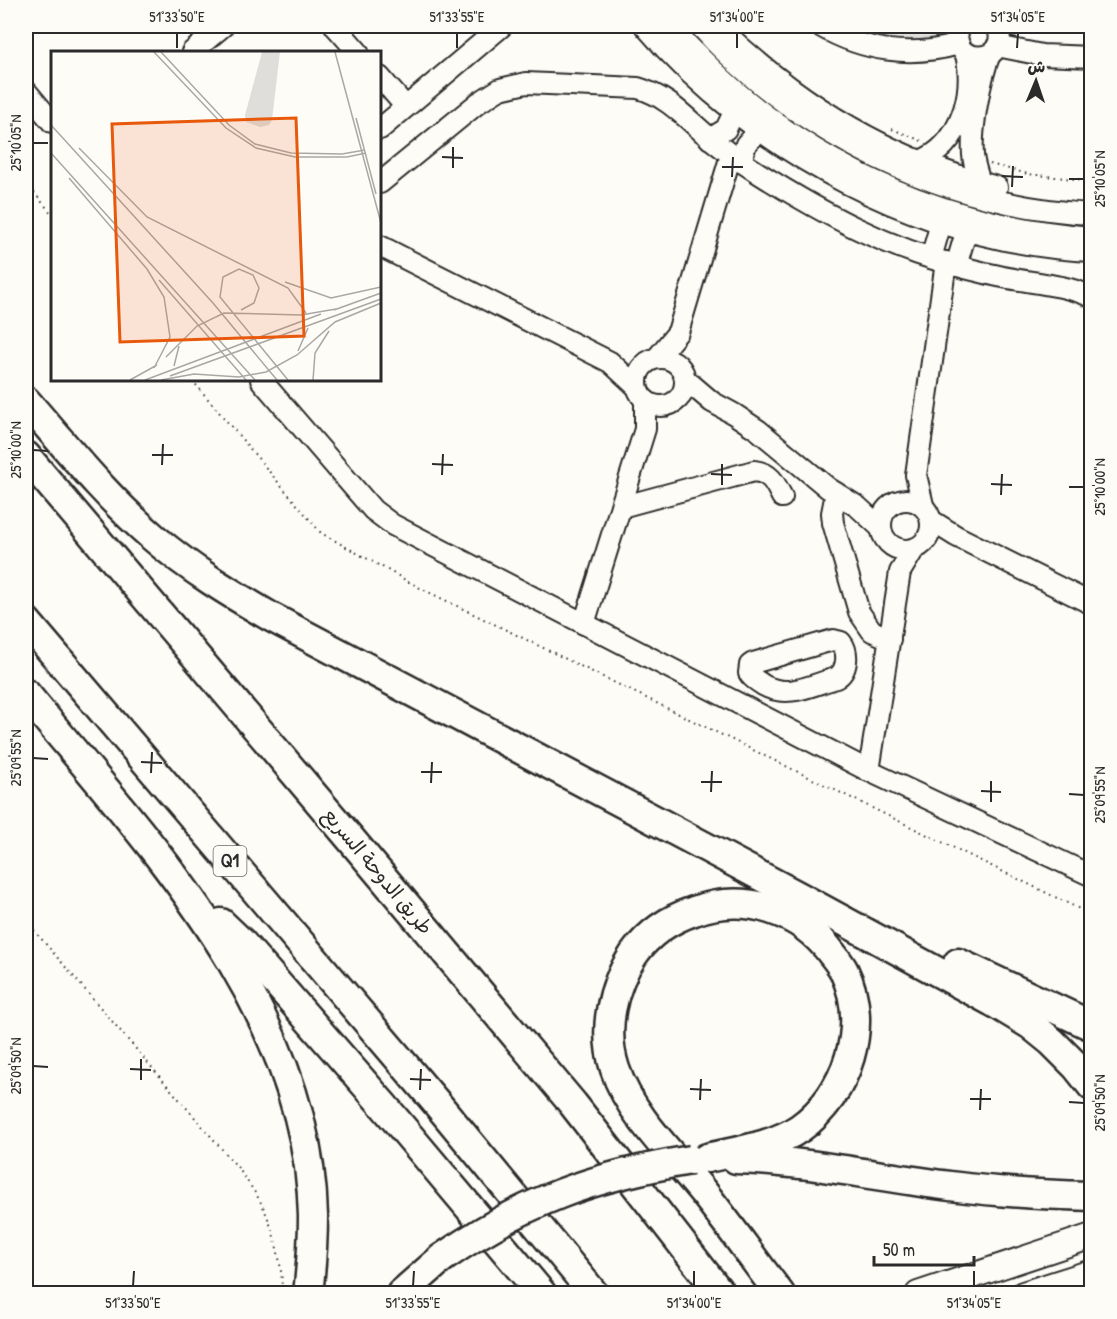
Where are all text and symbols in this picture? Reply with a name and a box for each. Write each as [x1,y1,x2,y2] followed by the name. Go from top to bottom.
[149,6,205,27] text: 51°33'50"E
[429,6,485,27] text: 51°33'55"E
[710,6,765,27] text: 51°34'00"E
[991,6,1046,27] text: 51°34'05"E
[51,51,381,381] inset map
[1006,51,1066,111] north arrow
[1027,55,1046,77] text: ش
[5,114,26,172] text: 25°10'05"N
[1089,150,1110,208] text: 25°10'05"N
[5,421,26,479] text: 25°10'00"N
[1089,458,1110,516] text: 25°10'00"N
[5,730,26,786] text: 25°09'55"N
[1089,767,1110,823] text: 25°09'55"N
[316,801,440,941] street label: طريق الدوحة السريع
[214,846,246,876] road number: Q1
[5,1037,26,1095] text: 25°09'50"N
[1089,1074,1110,1132] text: 25°09'50"N
[874,1229,974,1267] scale bar
[883,1237,915,1262] text: 50 m
[105,1292,161,1313] text: 51°33'50"E
[385,1292,441,1313] text: 51°33'55"E
[667,1292,722,1313] text: 51°34'00"E
[947,1292,1002,1313] text: 51°34'05"E

